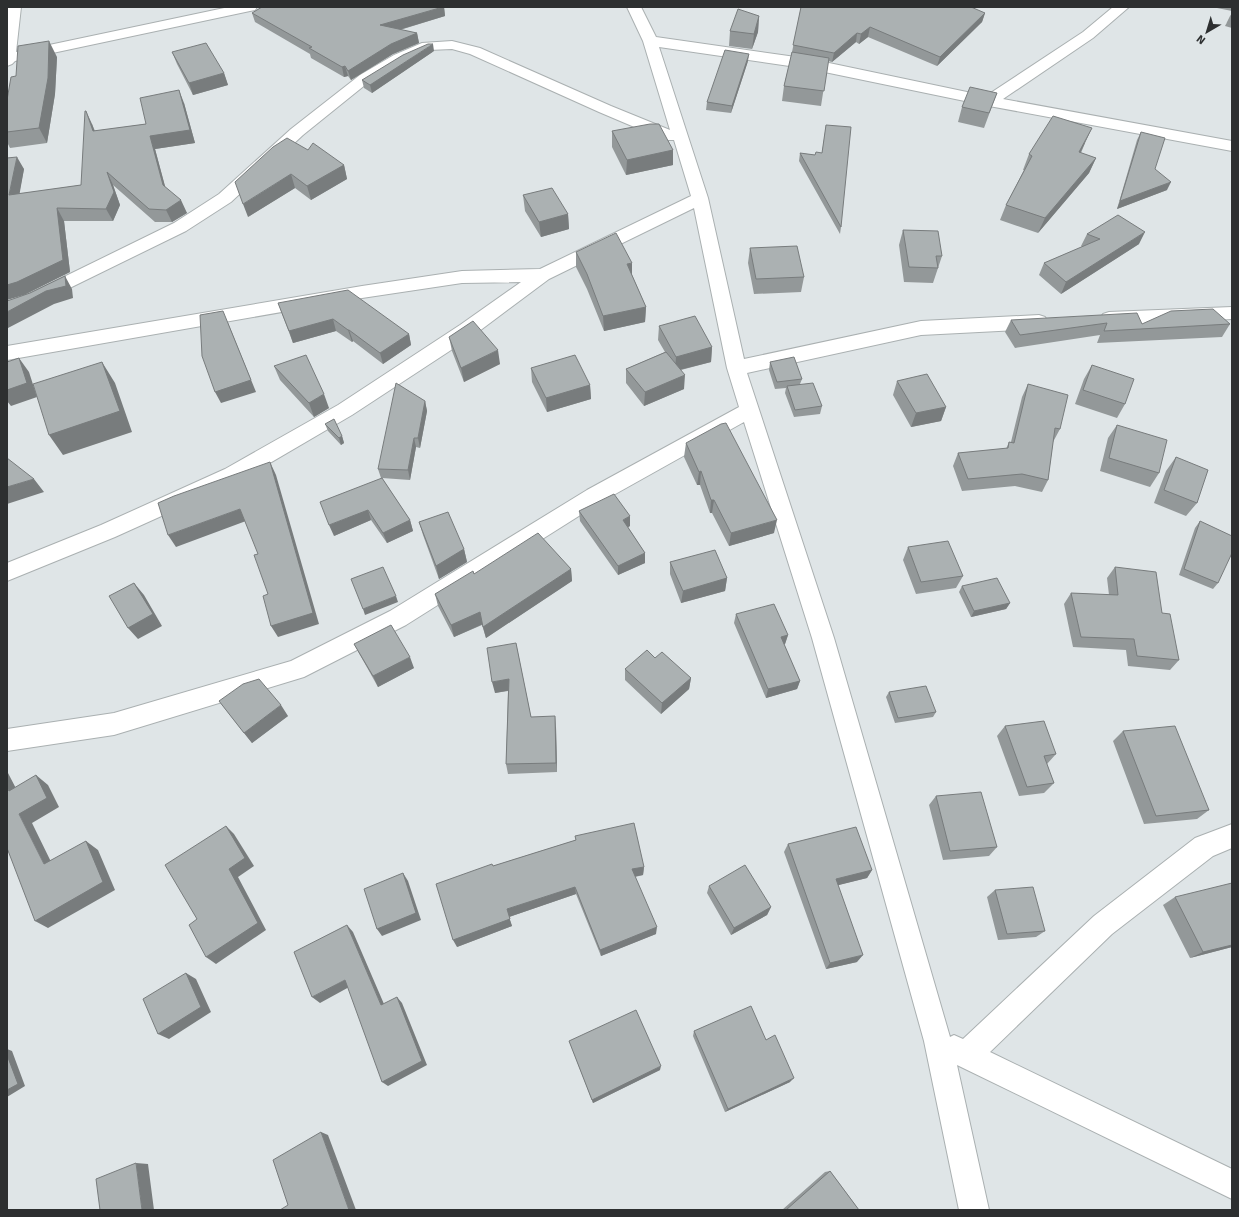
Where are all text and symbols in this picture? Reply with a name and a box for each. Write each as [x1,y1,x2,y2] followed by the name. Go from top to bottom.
[1187,12,1227,52] north arrow
[1194,32,1208,47] text: N

